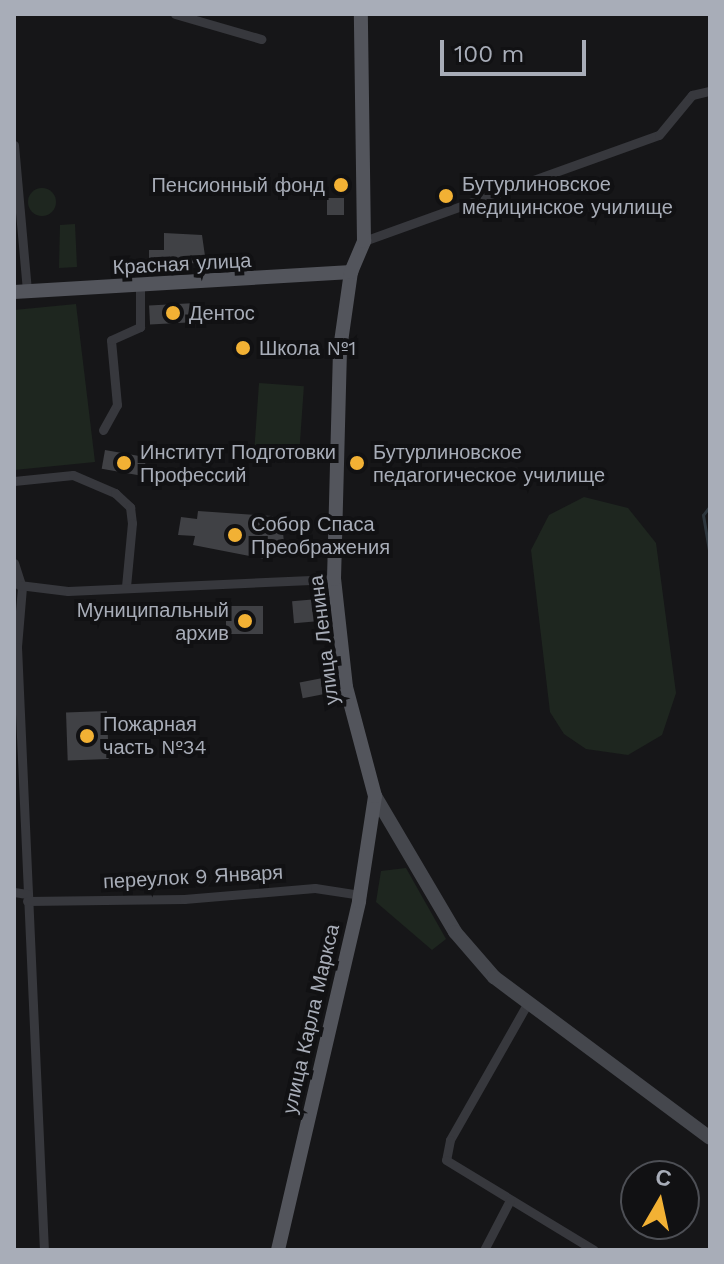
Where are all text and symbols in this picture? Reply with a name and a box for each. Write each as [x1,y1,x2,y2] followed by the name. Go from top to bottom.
[444,24,590,74] scale bar
[454,40,524,68] text: 100 m
[462,172,673,219] place label: Бутурлиновское медицинское училище
[151,173,325,197] place label: Пенсионный фонд
[332,176,350,194] marker: Пенсионный фонд
[437,187,455,205] marker: Бутурлиновское медицинское училище
[112,248,252,280] street label: Красная улица
[189,301,255,325] place label: Дентос
[164,304,182,322] marker: Дентос
[259,336,356,360] place label: Школа №1
[234,339,252,357] marker: Школа №1
[140,440,336,487] place label: Институт Подготовки Профессий
[373,440,605,487] place label: Бутурлиновское педагогическое училище
[115,454,133,472] marker: Институт Подготовки Профессий
[348,454,366,472] marker: Бутурлиновское педагогическое училище
[251,512,390,559] place label: Собор Спаса Преображения
[226,526,244,544] marker: Собор Спаса Преображения
[304,574,344,706] street label: улица Ленина
[77,598,229,645] place label: Муниципальный архив
[236,612,254,630] marker: Муниципальный архив
[103,712,207,759] place label: Пожарная часть №34
[78,727,96,745] marker: Пожарная часть №34
[102,860,284,894] street label: переулок 9 Января
[278,922,344,1116] street label: улица Карла Маркса
[620,1160,700,1240] north arrow
[654,1164,673,1191] text: С

